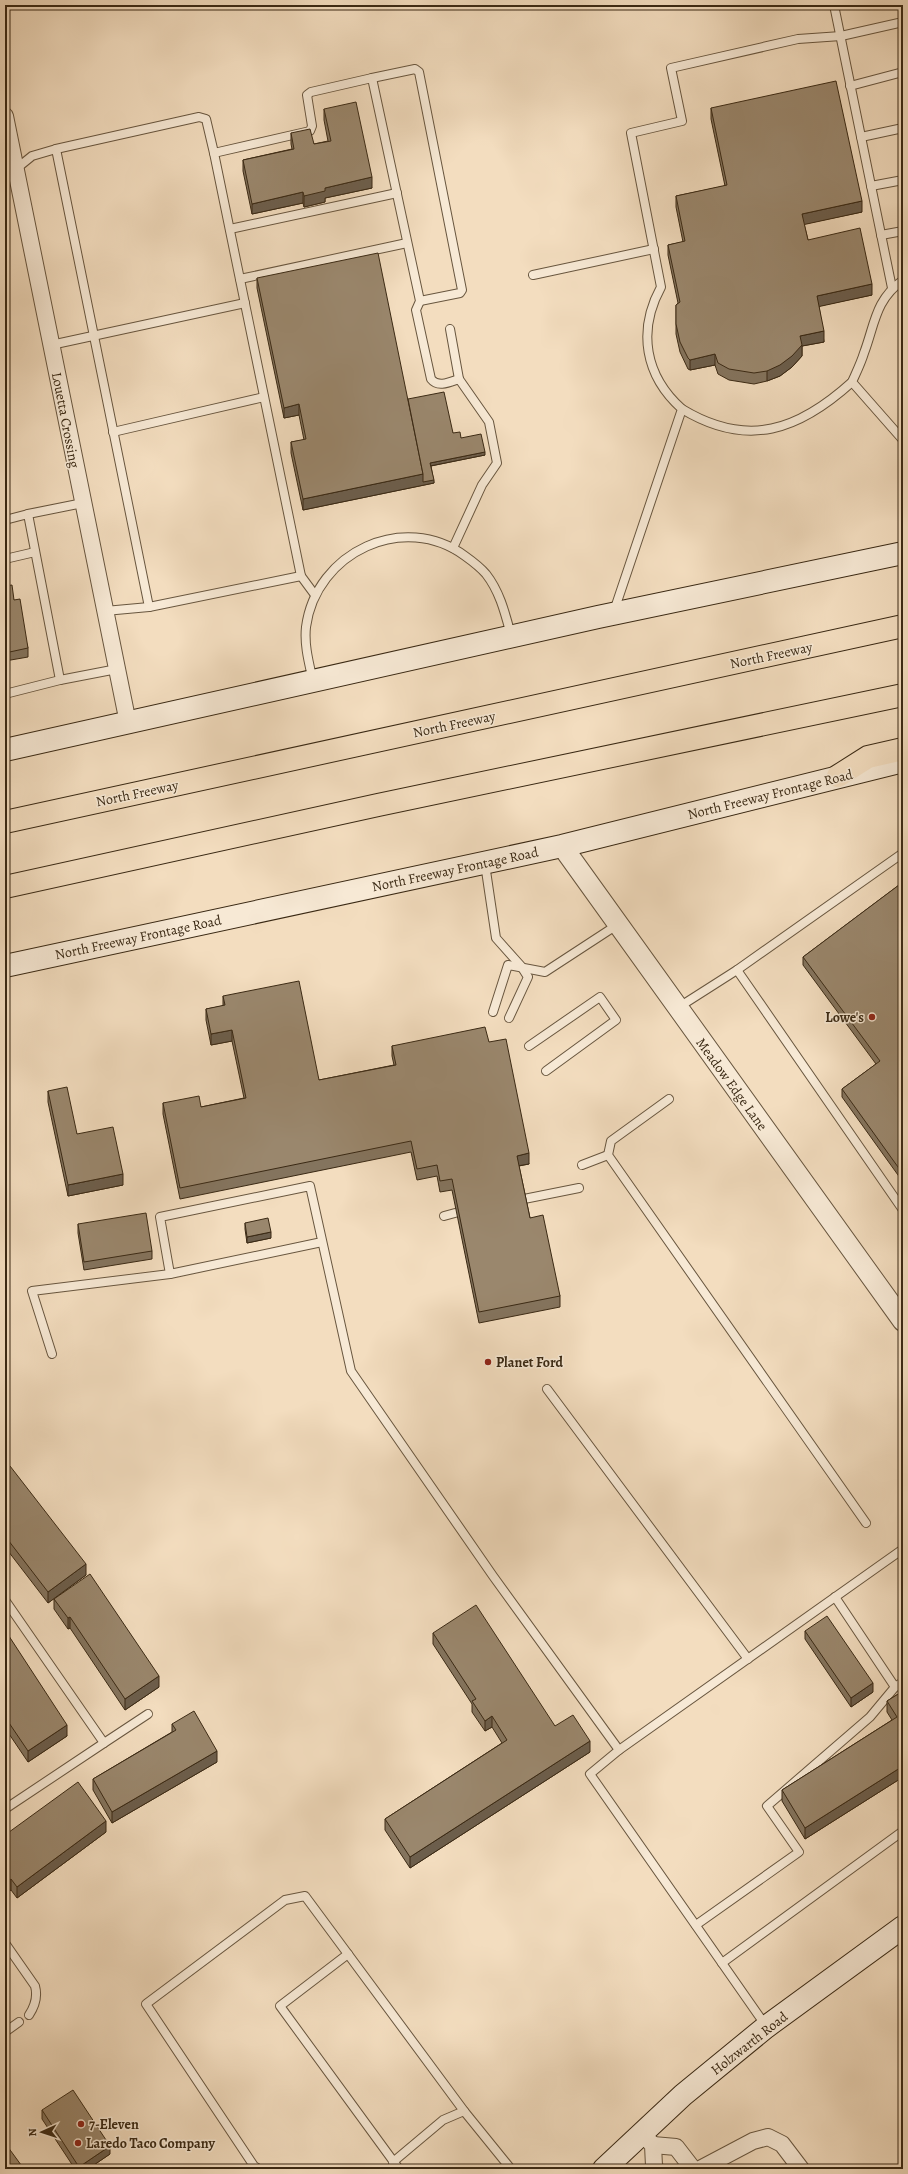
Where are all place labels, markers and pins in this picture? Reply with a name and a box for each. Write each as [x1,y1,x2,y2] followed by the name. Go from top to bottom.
[825,1008,864,1027] place label: Lowe's
[867,1012,877,1022] marker: Lowe's
[496,1353,564,1372] place label: Planet Ford
[483,1357,493,1367] marker: Planet Ford
[89,2115,139,2134] place label: 7-Eleven
[76,2119,86,2129] marker: 7-Eleven
[86,2134,215,2153] place label: Laredo Taco Company
[73,2138,83,2148] marker: Laredo Taco Company

